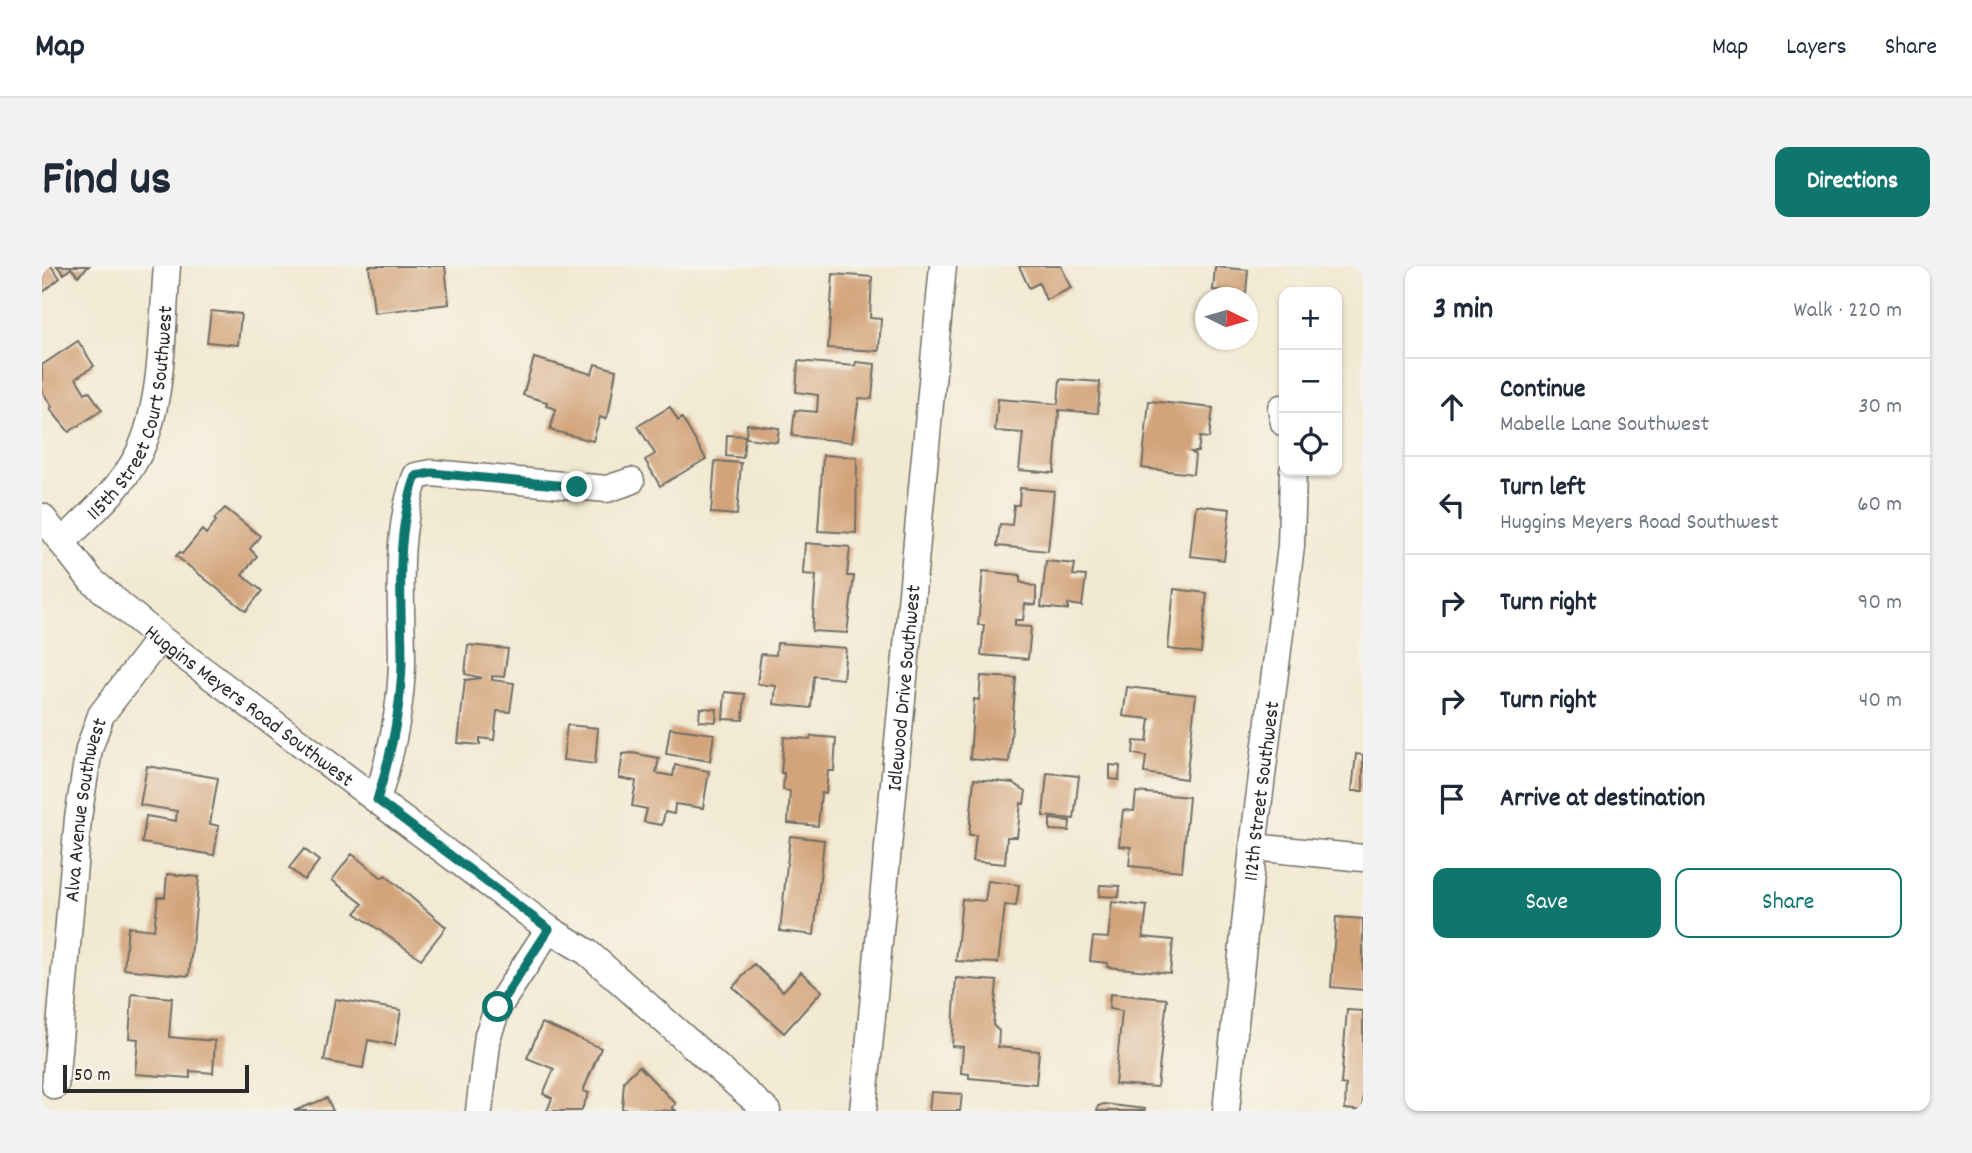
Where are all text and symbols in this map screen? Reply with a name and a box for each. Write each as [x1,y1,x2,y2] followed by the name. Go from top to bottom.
[35,25,85,72] text: Map
[1712,31,1748,65] text: Map
[1786,31,1847,65] text: Layers
[1885,31,1937,65] text: Share
[42,147,171,217] text: Find us
[1775,147,1930,217] button: Directions
[1195,287,1258,350] north arrow
[1279,287,1342,476] map controls
[1279,287,1342,350] button: +
[1433,290,1493,333] text: 3 min
[1794,295,1902,328] text: Walk · 220 m
[81,305,182,528] street label: 115th Street Court Southwest
[1279,350,1342,413] button: −
[1500,372,1585,409] text: Continue
[1433,388,1471,426] icon: ahead
[1858,391,1902,424] text: 30 m
[1500,409,1709,442] text: Mabelle Lane Southwest
[1279,413,1342,476] button: locate
[1500,470,1586,507] text: Turn left
[561,471,592,502] route end
[1433,486,1471,524] icon: left
[1857,489,1902,522] text: 60 m
[1500,507,1779,540] text: Huggins Meyers Road Southwest
[881,583,931,793] street label: Idlewood Drive Southwest
[1433,584,1471,622] icon: right
[1500,585,1597,622] text: Turn right
[1858,587,1902,620] text: 90 m
[137,619,359,796] street label: Huggins Meyers Road Southwest
[1433,682,1471,720] icon: right
[1500,683,1597,720] text: Turn right
[1859,685,1902,718] text: 40 m
[1238,699,1289,882] street label: 112th Street Southwest
[59,714,117,904] street label: Alva Avenue Southwest
[1433,780,1471,818] icon: arrive
[1500,781,1705,818] text: Arrive at destination
[1433,868,1661,938] button: Save
[1675,868,1902,938] button: Share
[482,991,513,1022] route start
[63,1062,248,1094] scale bar
[74,1063,111,1090] text: 50 m

